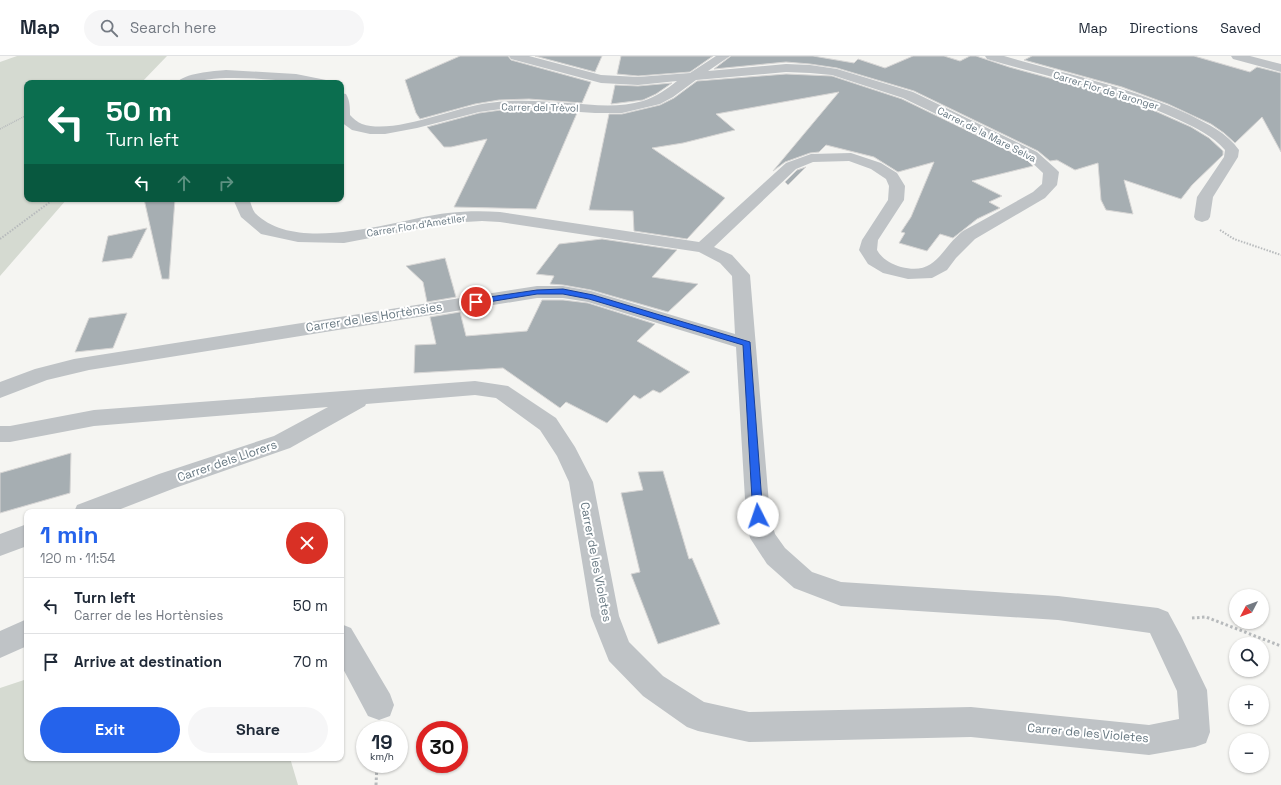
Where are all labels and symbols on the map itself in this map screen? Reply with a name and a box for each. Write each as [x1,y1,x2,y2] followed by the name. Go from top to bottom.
[1052,68,1160,113] street label: Carrer Flor de Taronger
[501,100,579,115] street label: Carrer del Trèvol
[935,104,1039,165] street label: Carrer de la Mare Selva
[366,211,467,240] street label: Carrer Flor d'Ametller
[459,285,493,319] pin
[305,298,443,336] street label: Carrer de les Hortènsies
[175,436,279,486] street label: Carrer dels Llorers
[737,495,779,537] position arrow
[577,501,615,623] street label: Carrer de les Violetes
[1229,589,1269,629] north arrow
[1027,720,1149,746] street label: Carrer de les Violetes
[416,721,468,773] speed limit sign: 30

